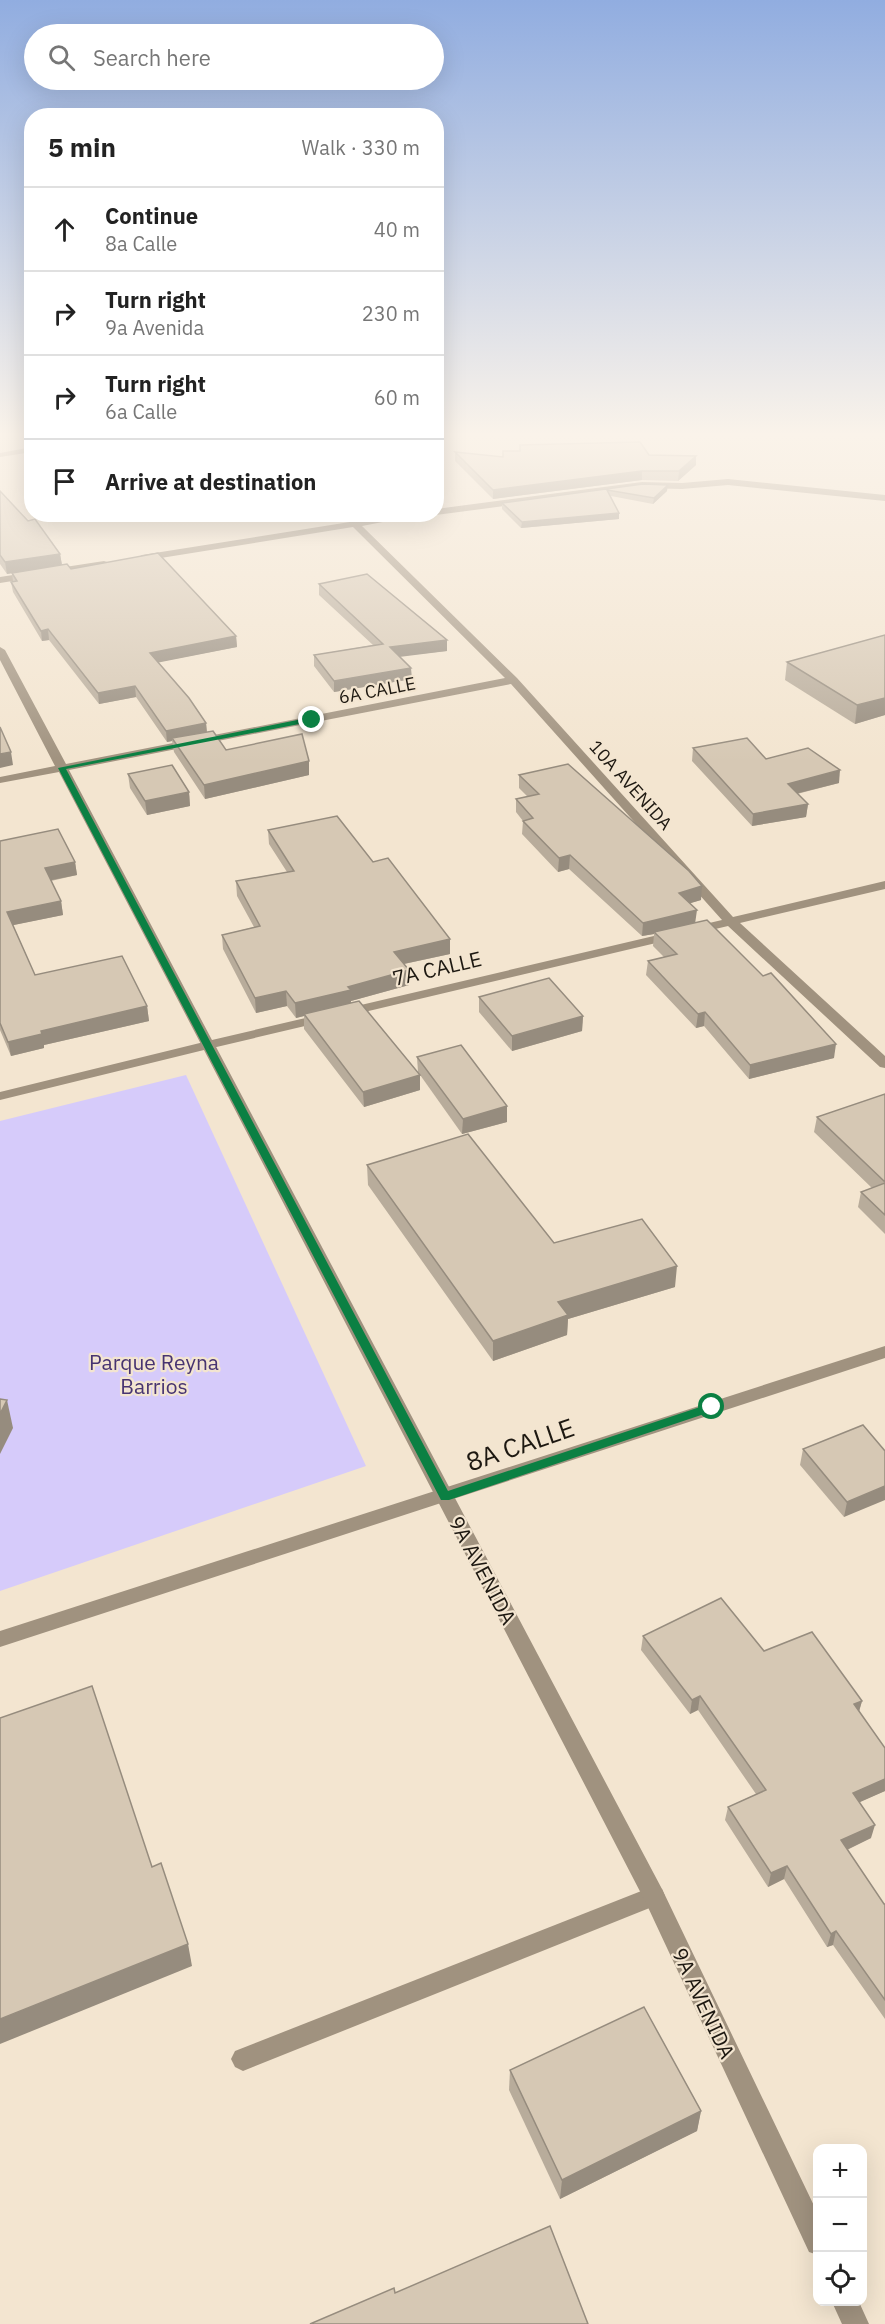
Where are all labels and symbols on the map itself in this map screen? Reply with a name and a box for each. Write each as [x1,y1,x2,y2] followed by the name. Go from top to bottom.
[337,671,417,709] street label: 6A CALLE
[298,706,324,732] route end
[585,735,678,835] street label: 10A AVENIDA
[390,944,484,992] street label: 7A CALLE
[89,1348,219,1400] park label: Parque Reyna Barrios
[698,1393,724,1419] route start
[461,1410,579,1478] street label: 8A CALLE
[443,1511,523,1629] street label: 9A AVENIDA
[666,1943,742,2063] street label: 9A AVENIDA

